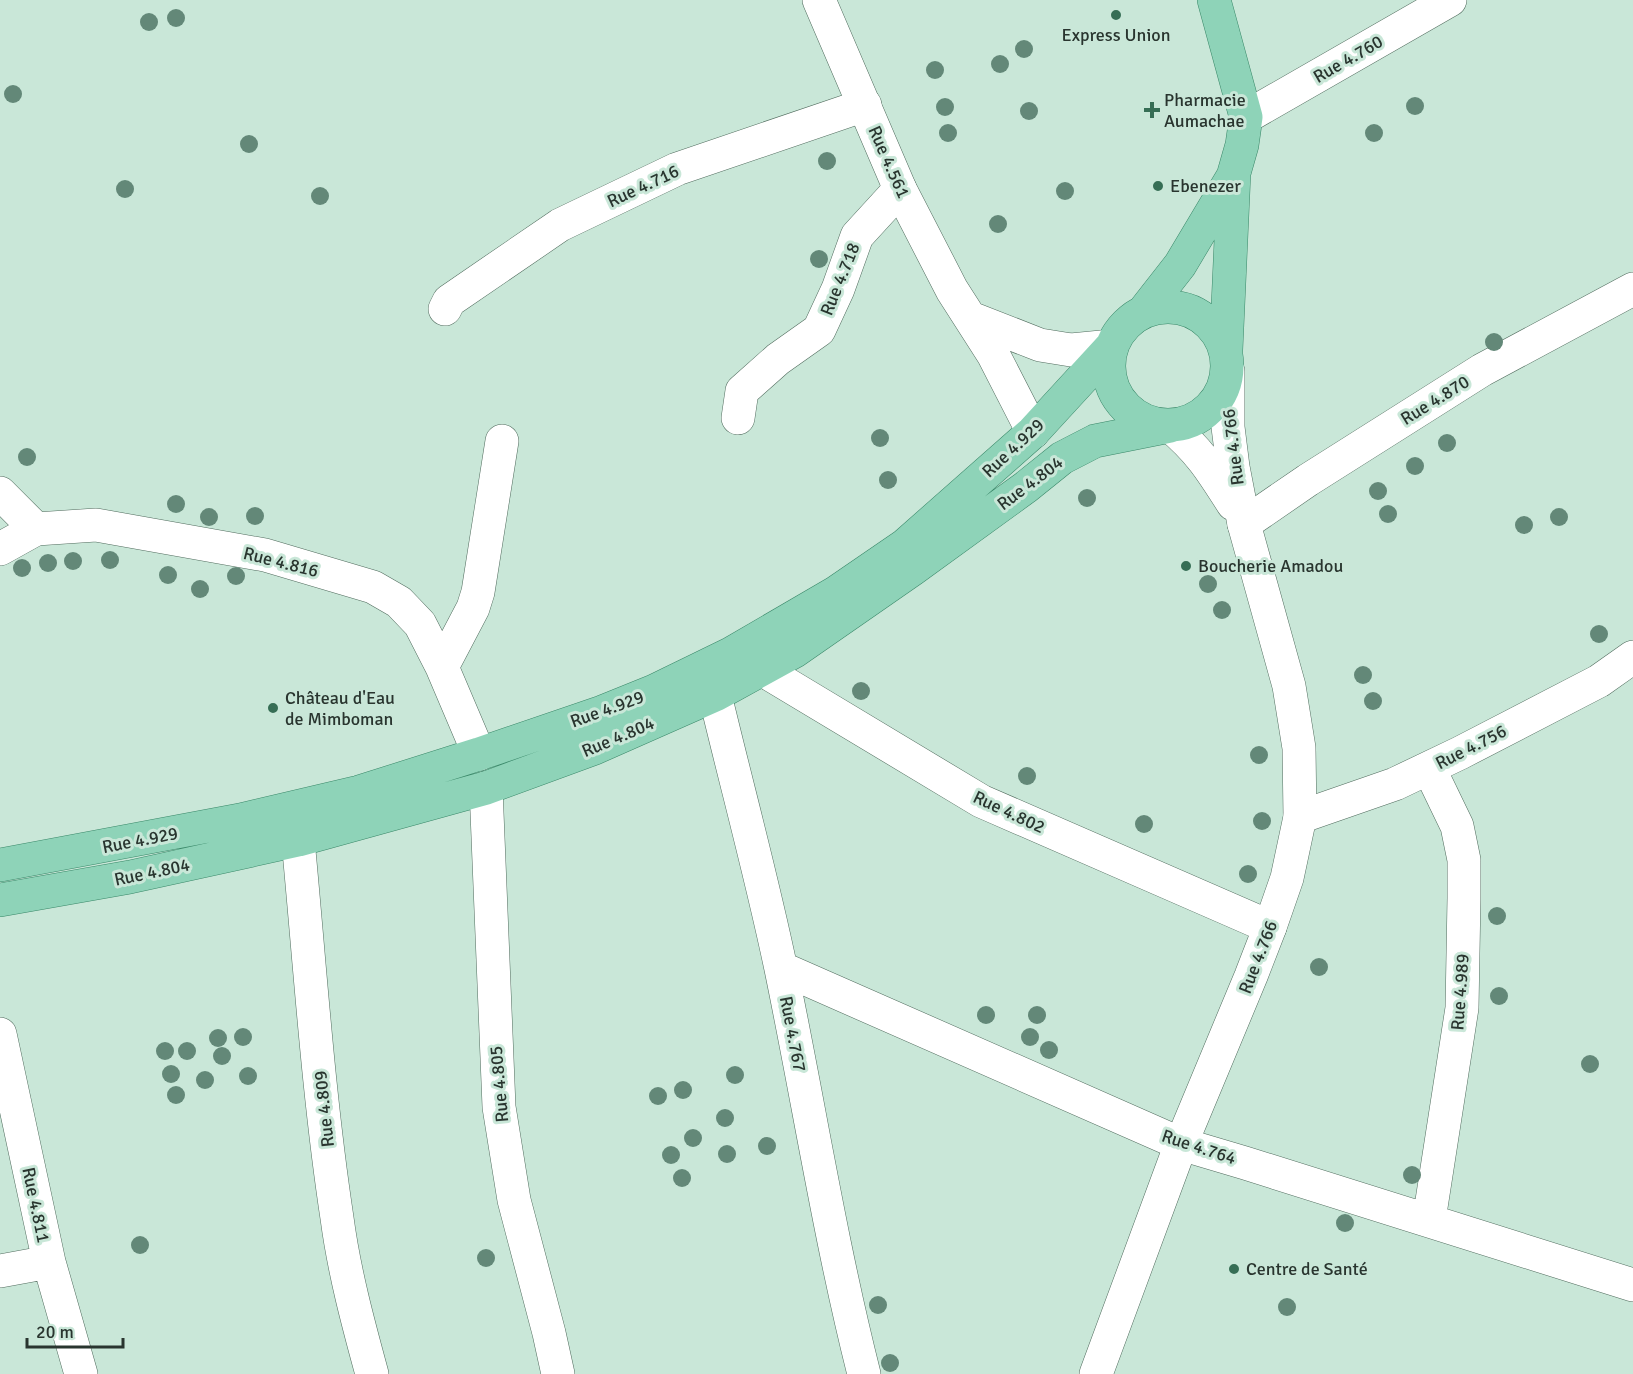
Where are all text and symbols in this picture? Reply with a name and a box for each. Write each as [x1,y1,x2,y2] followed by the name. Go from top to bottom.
[1109,8,1123,22] marker: Express Union
[1062,24,1170,46] place label: Express Union
[1309,30,1387,88] street label: Rue 4.760
[1164,89,1246,132] place label: Pharmacie Aumachae
[1145,103,1159,117] marker: Pharmacie Aumachae
[863,122,915,202] street label: Rue 4.561
[604,160,682,212] street label: Rue 4.716
[1170,175,1241,197] place label: Ebenezer
[1151,179,1165,193] marker: Ebenezer
[815,239,865,319] street label: Rue 4.718
[1397,370,1473,430] street label: Rue 4.870
[1217,408,1249,486] street label: Rue 4.766
[977,414,1049,482] street label: Rue 4.929
[993,451,1068,515] street label: Rue 4.804
[241,542,321,582] street label: Rue 4.816
[1198,555,1343,577] place label: Boucherie Amadou
[1179,559,1193,573] marker: Boucherie Amadou
[567,686,647,732] street label: Rue 4.929
[285,687,395,730] place label: Château d'Eau de Mimboman
[266,701,280,715] marker: Château d'Eau de Mimboman
[578,712,658,762] street label: Rue 4.804
[1432,720,1510,774] street label: Rue 4.756
[970,786,1048,838] street label: Rue 4.802
[100,822,180,858] street label: Rue 4.929
[112,853,192,891] street label: Rue 4.804
[1234,917,1282,997] street label: Rue 4.766
[1446,953,1474,1031] street label: Rue 4.989
[775,994,811,1074] street label: Rue 4.767
[485,1045,513,1123] street label: Rue 4.805
[309,1070,339,1148] street label: Rue 4.809
[1159,1125,1239,1169] street label: Rue 4.764
[17,1165,55,1245] street label: Rue 4.811
[1246,1258,1368,1280] place label: Centre de Santé
[1227,1262,1241,1276] marker: Centre de Santé
[27,1311,123,1349] scale bar
[36,1321,74,1343] text: 20 m

